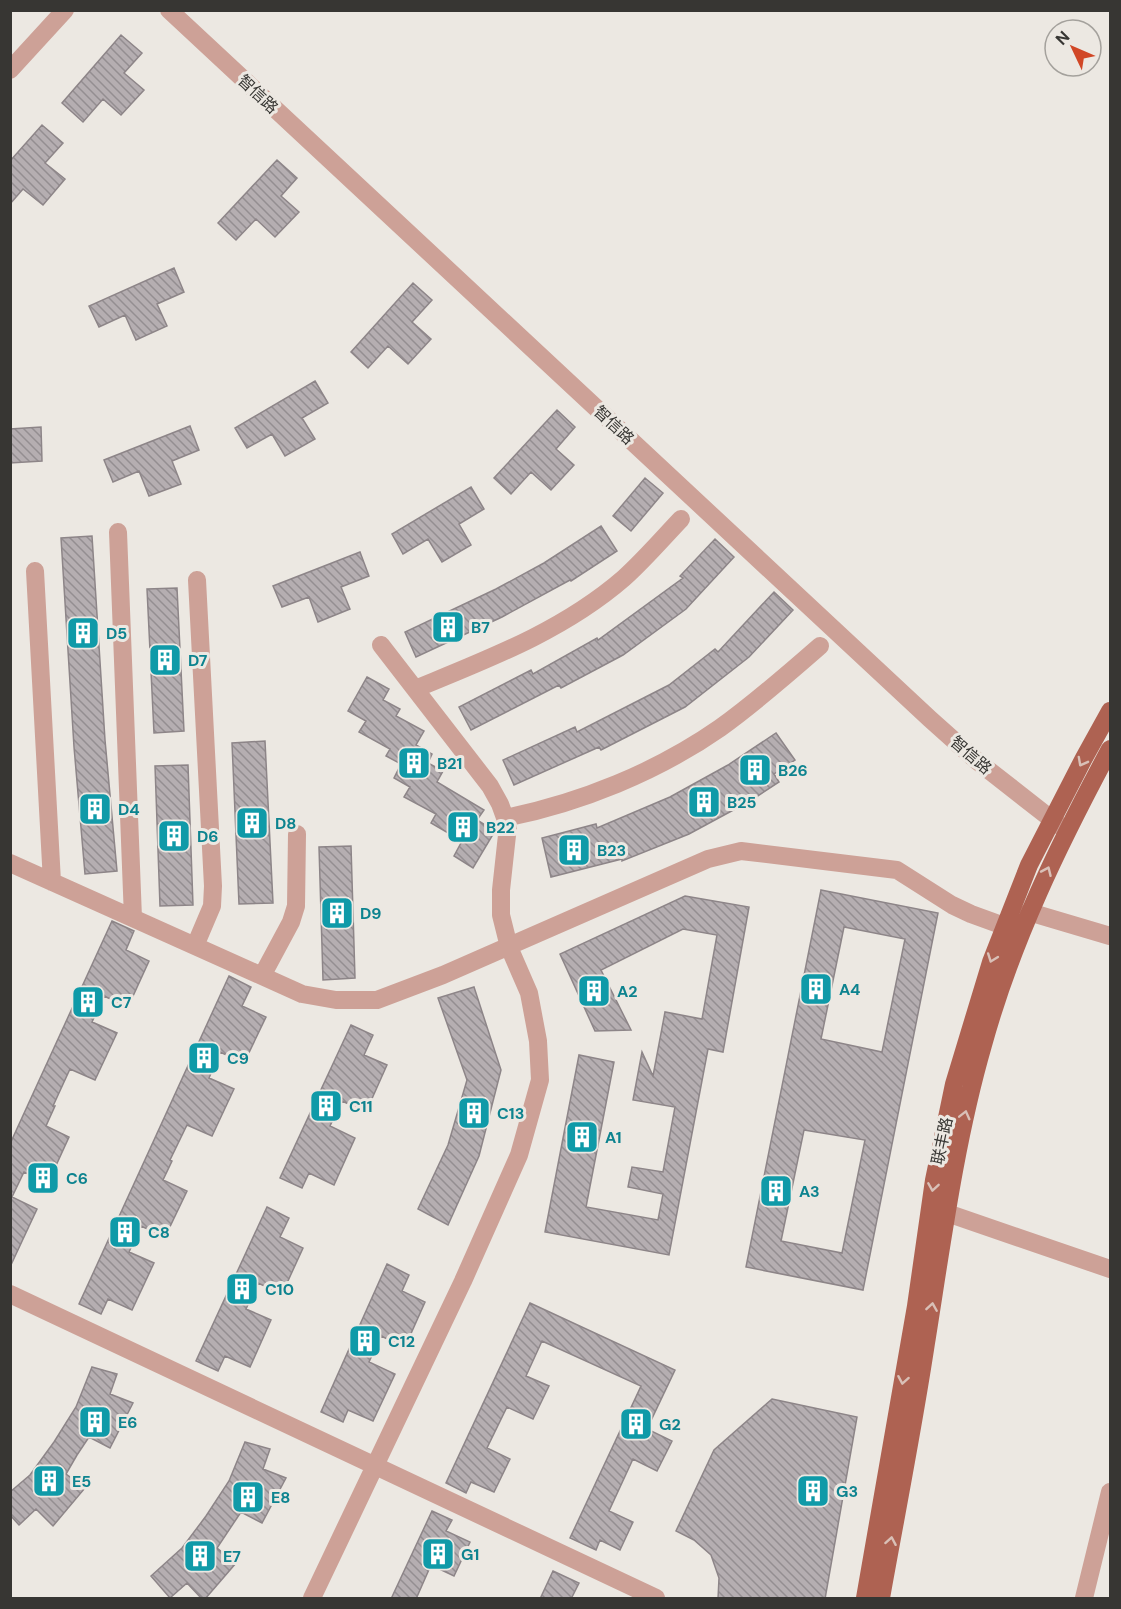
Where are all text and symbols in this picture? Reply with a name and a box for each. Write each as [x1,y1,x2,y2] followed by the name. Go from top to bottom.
[1043,18,1103,78] north arrow
[1051,26,1074,49] text: N
[233,70,283,118] street label: 智信路
[589,401,639,449] street label: 智信路
[430,609,466,645] building icon: B7
[65,615,101,651] building icon: D5
[471,617,490,638] place label: B7
[106,623,127,644] place label: D5
[147,642,183,678] building icon: D7
[188,650,208,671] place label: D7
[946,731,996,779] street label: 智信路
[396,745,432,781] building icon: B21
[737,752,773,788] building icon: B26
[437,753,462,774] place label: B21
[1078,756,1089,766] one-way arrow
[778,760,808,781] place label: B26
[686,784,722,820] building icon: B25
[77,791,113,827] building icon: D4
[727,792,756,813] place label: B25
[118,799,140,820] place label: D4
[234,805,270,841] building icon: D8
[445,809,481,845] building icon: B22
[275,813,296,834] place label: D8
[486,817,515,838] place label: B22
[156,818,192,854] building icon: D6
[197,826,218,847] place label: D6
[556,832,592,868] building icon: B23
[597,840,626,861] place label: B23
[1040,867,1052,878] one-way arrow
[319,895,355,931] building icon: D9
[360,903,381,924] place label: D9
[987,952,1000,963] one-way arrow
[798,971,834,1007] building icon: A4
[576,973,612,1009] building icon: A2
[839,979,861,1000] place label: A4
[617,981,638,1002] place label: A2
[70,984,106,1020] building icon: C7
[111,992,132,1013] place label: C7
[186,1040,222,1076] building icon: C9
[227,1048,249,1069] place label: C9
[308,1088,344,1124] building icon: C11
[456,1095,492,1131] building icon: C13
[349,1096,372,1117] place label: C11
[497,1103,524,1124] place label: C13
[957,1110,970,1120] one-way arrow
[927,1115,957,1167] street label: 联丰路
[564,1119,600,1155] building icon: A1
[605,1127,622,1148] place label: A1
[25,1160,61,1196] building icon: C6
[66,1168,88,1189] place label: C6
[758,1173,794,1209] building icon: A3
[799,1181,820,1202] place label: A3
[927,1183,939,1192] one-way arrow
[107,1214,143,1250] building icon: C8
[148,1222,170,1243] place label: C8
[224,1271,260,1307] building icon: C10
[265,1279,294,1300] place label: C10
[925,1303,937,1312] one-way arrow
[347,1323,383,1359] building icon: C12
[388,1331,415,1352] place label: C12
[897,1375,910,1385] one-way arrow
[77,1404,113,1440] building icon: E6
[618,1406,654,1442] building icon: G2
[118,1412,137,1433] place label: E6
[659,1414,681,1435] place label: G2
[31,1463,67,1499] building icon: E5
[72,1471,91,1492] place label: E5
[795,1473,831,1509] building icon: G3
[230,1479,266,1515] building icon: E8
[836,1481,858,1502] place label: G3
[271,1487,290,1508] place label: E8
[420,1536,456,1572] building icon: G1
[884,1536,897,1546] one-way arrow
[182,1538,218,1574] building icon: E7
[461,1544,479,1565] place label: G1
[223,1546,241,1567] place label: E7

